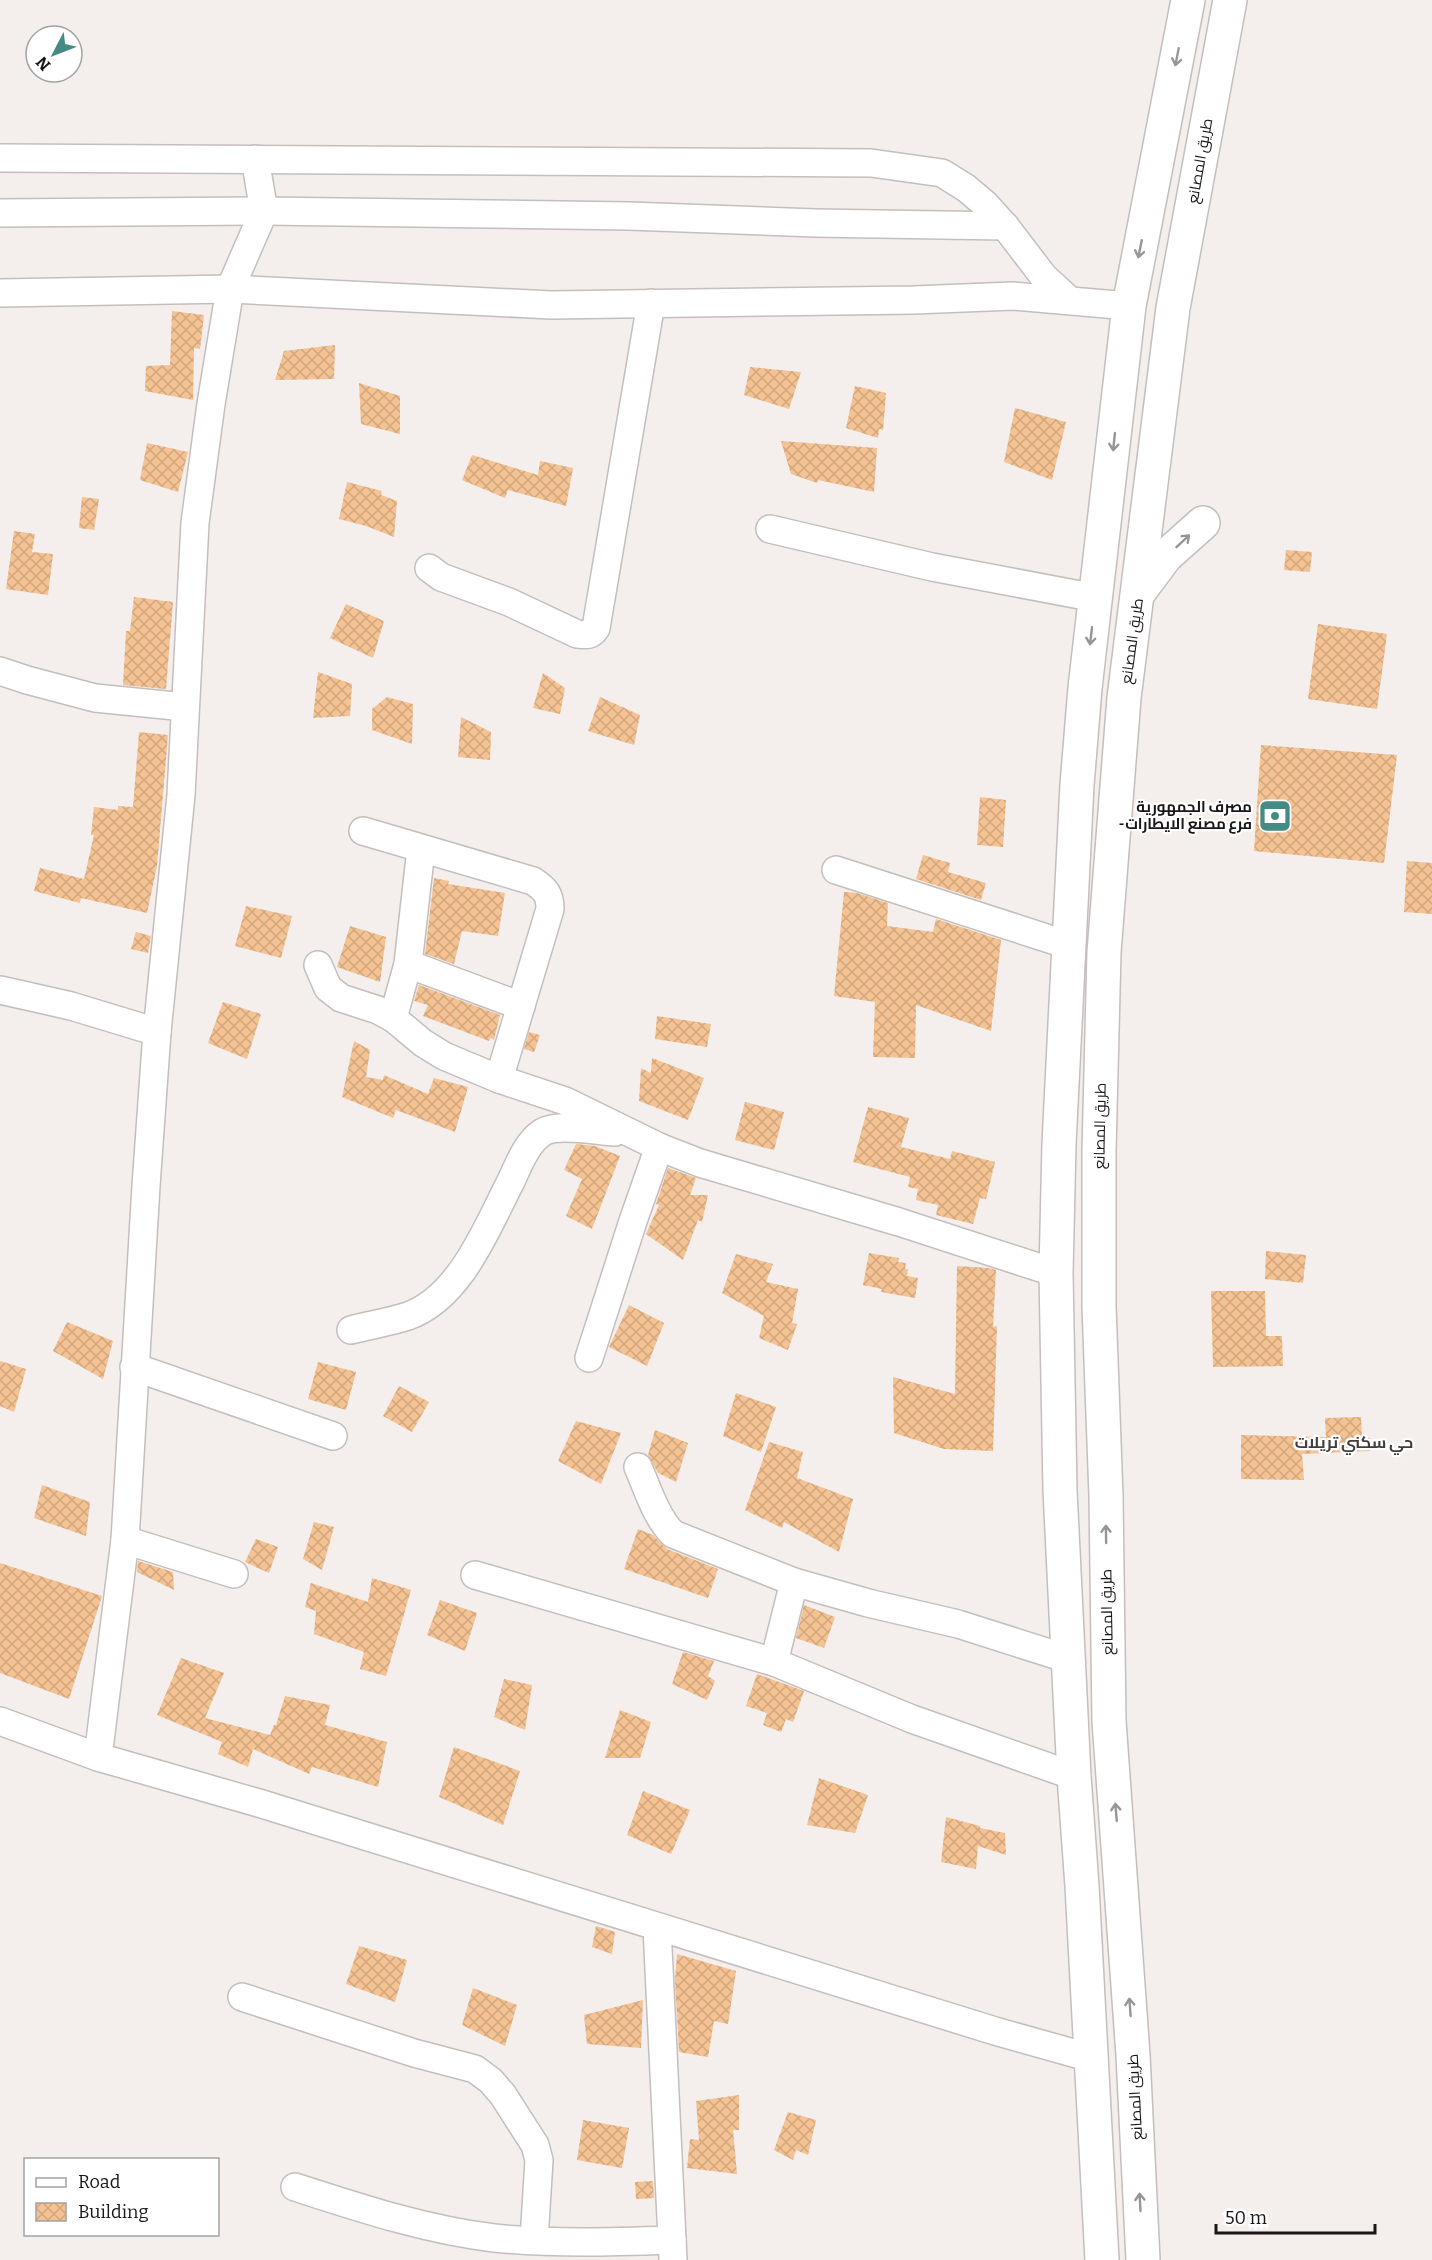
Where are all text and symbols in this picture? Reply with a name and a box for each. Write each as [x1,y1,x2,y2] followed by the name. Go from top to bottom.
[24,24,84,84] north arrow
[1171,47,1182,67] one-way arrow
[32,53,54,75] text: N
[1184,117,1218,205] street label: طريق المصانع
[1134,239,1145,258] one-way arrow
[1108,432,1119,451] one-way arrow
[1175,534,1190,548] one-way arrow
[1117,597,1149,685] street label: طريق المصانع
[1086,625,1097,645] one-way arrow
[1119,798,1252,834] place label: مصرف الجمهورية -فرع مصنع الايطارات
[1257,798,1293,834] bank icon: مصرف الجمهورية -فرع مصنع الايطارات
[1090,1083,1112,1169] street label: طريق المصانع
[1295,1433,1413,1455] district label: حي سكني تريلات
[1100,1524,1112,1544] one-way arrow
[1097,1569,1119,1655] street label: طريق المصانع
[1110,1803,1121,1823] one-way arrow
[1124,1997,1135,2017] one-way arrow
[1124,2053,1148,2141] street label: طريق المصانع
[24,2158,219,2236] legend
[78,2171,121,2193] text: Road
[1135,2192,1146,2212] one-way arrow
[1216,2197,1375,2235] scale bar
[78,2201,149,2223] text: Building
[1225,2207,1267,2229] text: 50 m

